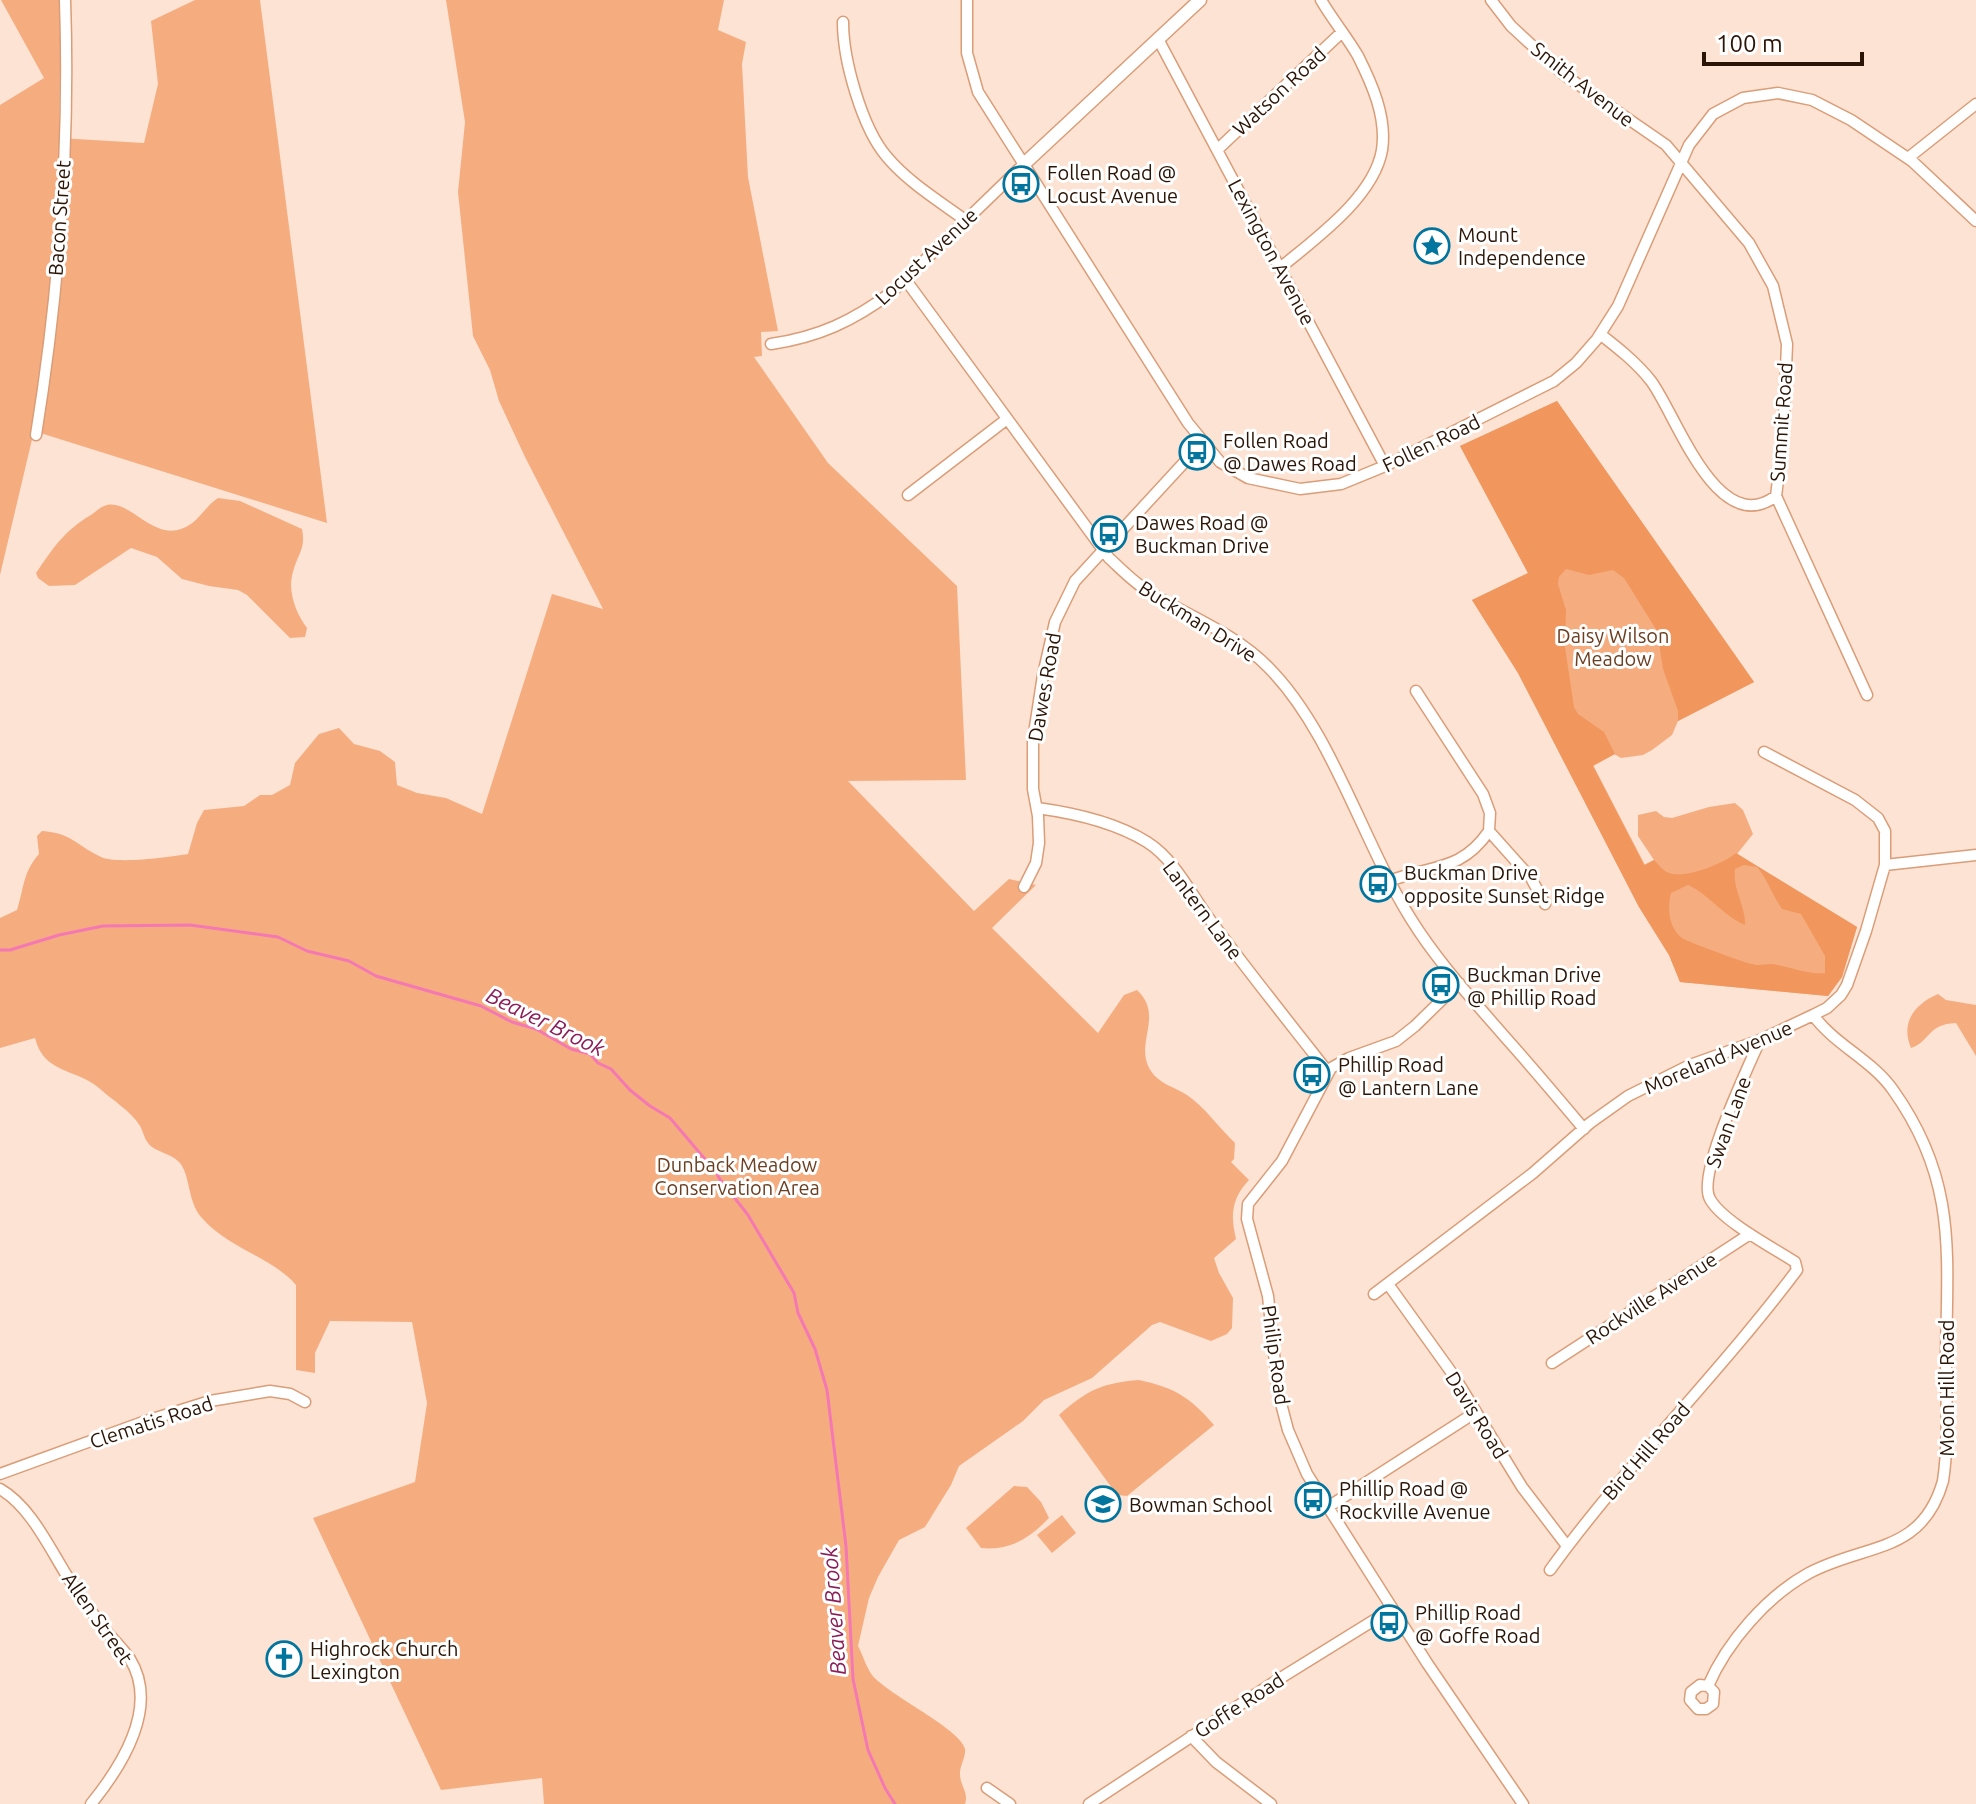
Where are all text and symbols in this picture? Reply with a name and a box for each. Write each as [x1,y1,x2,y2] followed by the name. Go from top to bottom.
[1704,16,1862,66] scale bar
[1716,30,1783,57] text: 100 m
[1527,37,1639,131] street label: Smith Avenue
[1228,42,1330,140] street label: Watson Road
[43,159,75,277] street label: Bacon Street
[1047,161,1178,207] place label: Follen Road @ Locust Avenue
[1002,165,1040,203] bus stop icon: Follen Road @ Locust Avenue
[1224,175,1320,329] street label: Lexington Avenue
[870,203,982,309] street label: Locust Avenue
[1458,223,1586,269] place label: Mount Independence
[1413,227,1451,265] place icon: Mount Independence
[1765,361,1797,483] street label: Summit Road
[1378,409,1484,477] street label: Follen Road
[1223,429,1357,475] place label: Follen Road @ Dawes Road
[1178,433,1216,471] bus stop icon: Follen Road @ Dawes Road
[1135,511,1269,557] place label: Dawes Road @ Buckman Drive
[1090,515,1128,553] bus stop icon: Dawes Road @ Buckman Drive
[1135,576,1261,666] street label: Buckman Drive
[1557,624,1669,670] park label: Daisy Wilson Meadow
[1023,631,1065,743] street label: Dawes Road
[1159,856,1247,964] street label: Lantern Lane
[1404,861,1605,907] place label: Buckman Drive opposite Sunset Ridge
[1359,865,1397,903] bus stop icon: Buckman Drive opposite Sunset Ridge
[1467,963,1601,1009] place label: Buckman Drive @ Phillip Road
[1422,966,1460,1004] bus stop icon: Buckman Drive @ Phillip Road
[483,982,610,1061] water label: Beaver Brook
[1641,1015,1795,1099] street label: Moreland Avenue
[1338,1053,1479,1099] place label: Phillip Road @ Lantern Lane
[1293,1056,1331,1094] bus stop icon: Phillip Road @ Lantern Lane
[1701,1073,1755,1171] street label: Swan Lane
[654,1153,820,1199] park label: Dunback Meadow Conservation Area
[1581,1247,1721,1349] street label: Rockville Avenue
[1258,1304,1294,1406] street label: Philip Road
[1935,1320,1958,1456] street label: Moon Hill Road
[1441,1367,1513,1463] street label: Davis Road
[86,1391,216,1453] street label: Clematis Road
[1598,1398,1694,1504] street label: Bird Hill Road
[1339,1477,1491,1523] place label: Phillip Road @ Rockville Avenue
[1294,1481,1332,1519] bus stop icon: Phillip Road @ Rockville Avenue
[1084,1485,1122,1523] school or university icon: Bowman School
[1129,1493,1272,1516] place label: Bowman School
[816,1545,850,1676] water label: Beaver Brook
[58,1568,138,1668] street label: Allen Street
[1415,1601,1540,1647] place label: Phillip Road @ Goffe Road
[1370,1604,1408,1642] bus stop icon: Phillip Road @ Goffe Road
[310,1637,458,1683] place label: Highrock Church Lexington
[265,1640,303,1678] church icon: Highrock Church Lexington
[1190,1668,1288,1742] street label: Goffe Road

